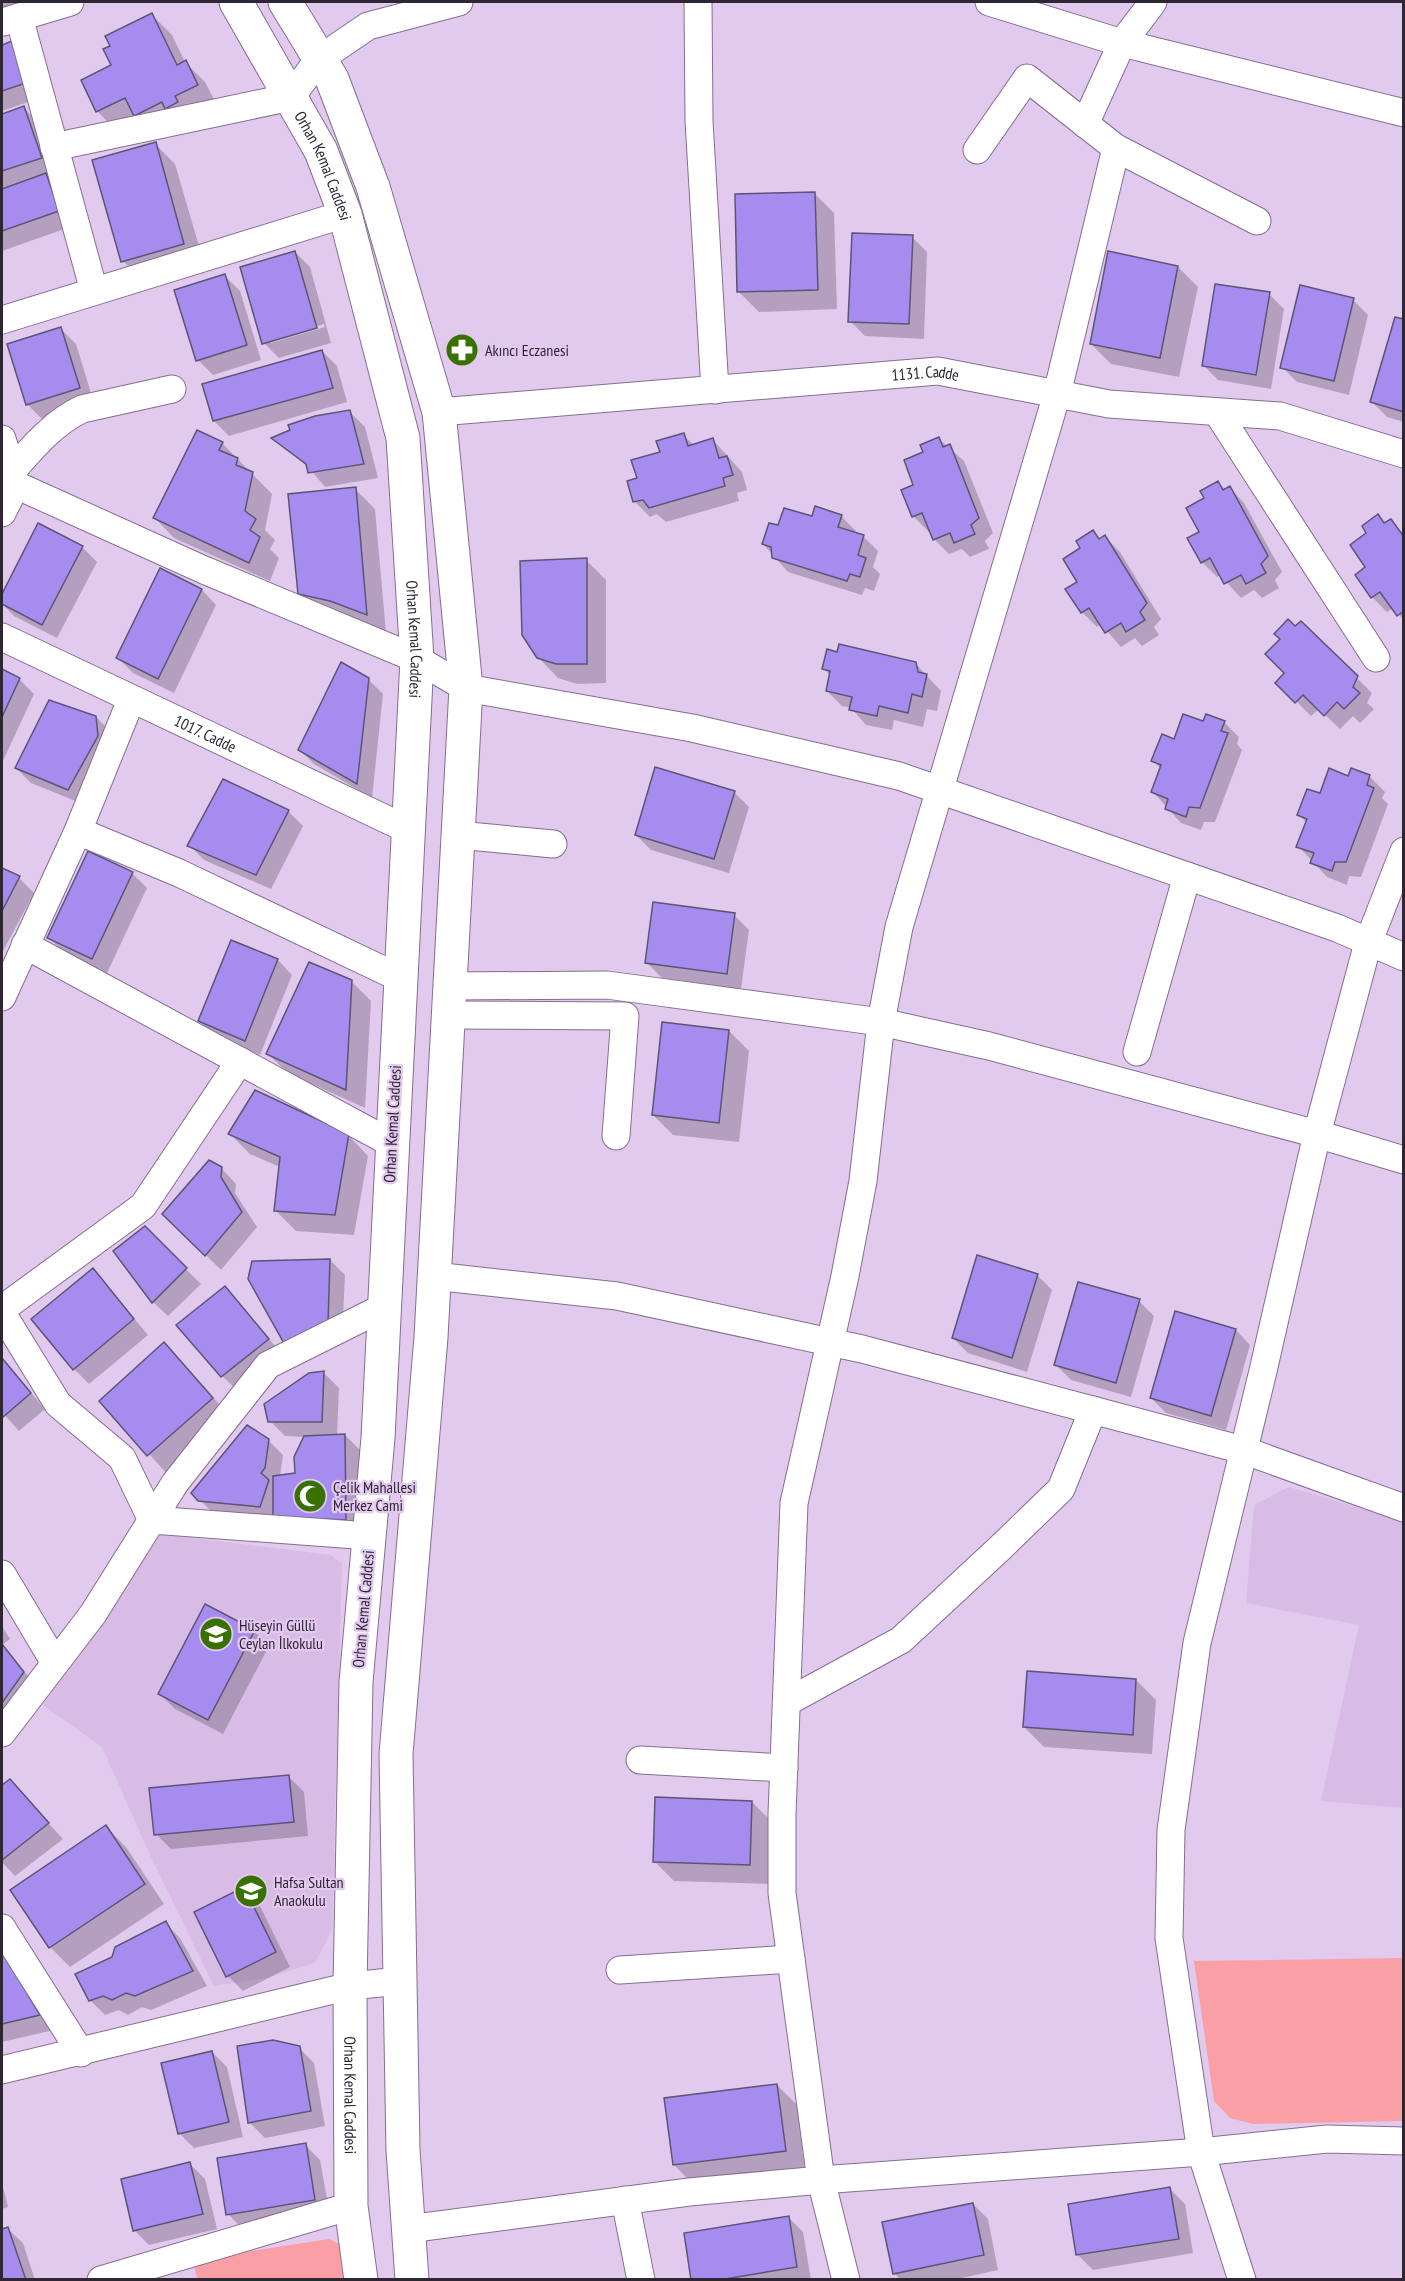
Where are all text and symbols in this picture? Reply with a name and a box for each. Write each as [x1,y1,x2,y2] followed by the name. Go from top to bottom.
[290,107,356,222] street label: Orhan Kemal Caddesi
[444,332,480,368] pharmacy icon: Akıncı Eczanesi
[485,340,569,360] place label: Akıncı Eczanesi
[891,361,961,385] street label: 1131. Cadde
[402,580,427,699] street label: Orhan Kemal Caddesi
[171,710,240,757] street label: 1017. Cadde
[379,1065,405,1183] street label: Orhan Kemal Caddesi
[333,1477,416,1515] place label: Çelik Mahallesi Merkez Cami
[292,1478,328,1514] mosque icon: Çelik Mahallesi Merkez Cami
[348,1550,378,1668] street label: Orhan Kemal Caddesi
[239,1615,323,1653] place label: Hüseyin Güllü Ceylan İlkokulu
[198,1616,234,1652] school or university icon: Hüseyin Güllü Ceylan İlkokulu
[274,1872,344,1910] place label: Hafsa Sultan Anaokulu
[233,1873,269,1909] school or university icon: Hafsa Sultan Anaokulu
[340,2036,361,2154] street label: Orhan Kemal Caddesi

